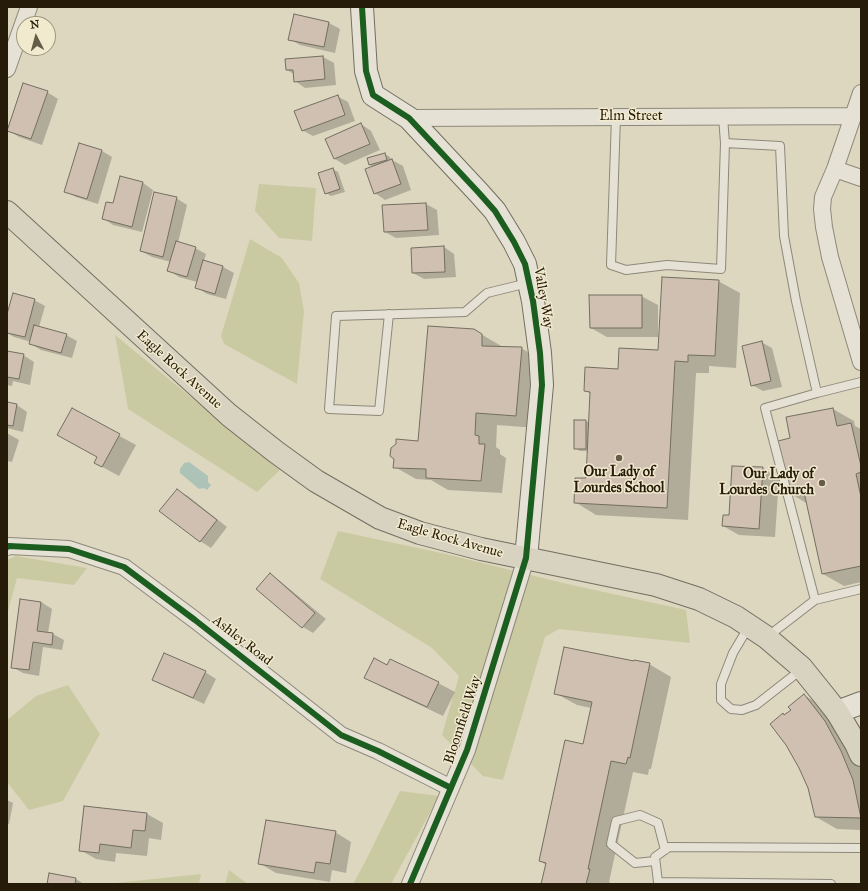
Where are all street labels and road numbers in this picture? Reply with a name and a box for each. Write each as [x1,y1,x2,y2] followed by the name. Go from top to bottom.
[599,109,663,125] street label: Elm Street
[529,266,557,330] street label: Valley Way
[133,327,225,413] street label: Eagle Rock Avenue
[395,516,505,562] street label: Eagle Rock Avenue
[209,612,275,670] street label: Ashley Road
[441,674,485,766] street label: Bloomfield Way

